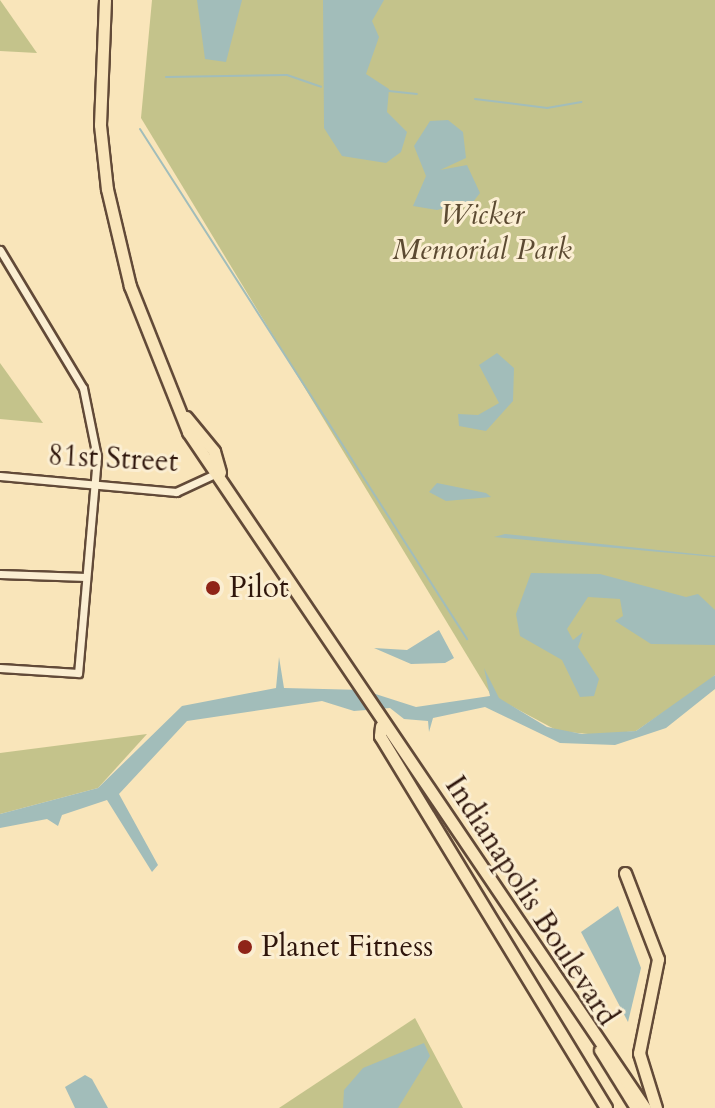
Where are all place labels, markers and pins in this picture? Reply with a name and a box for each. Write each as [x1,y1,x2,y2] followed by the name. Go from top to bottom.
[229,570,289,606] place label: Pilot
[204,579,222,597] marker: Pilot
[261,929,433,965] place label: Planet Fitness
[236,938,254,956] marker: Planet Fitness

